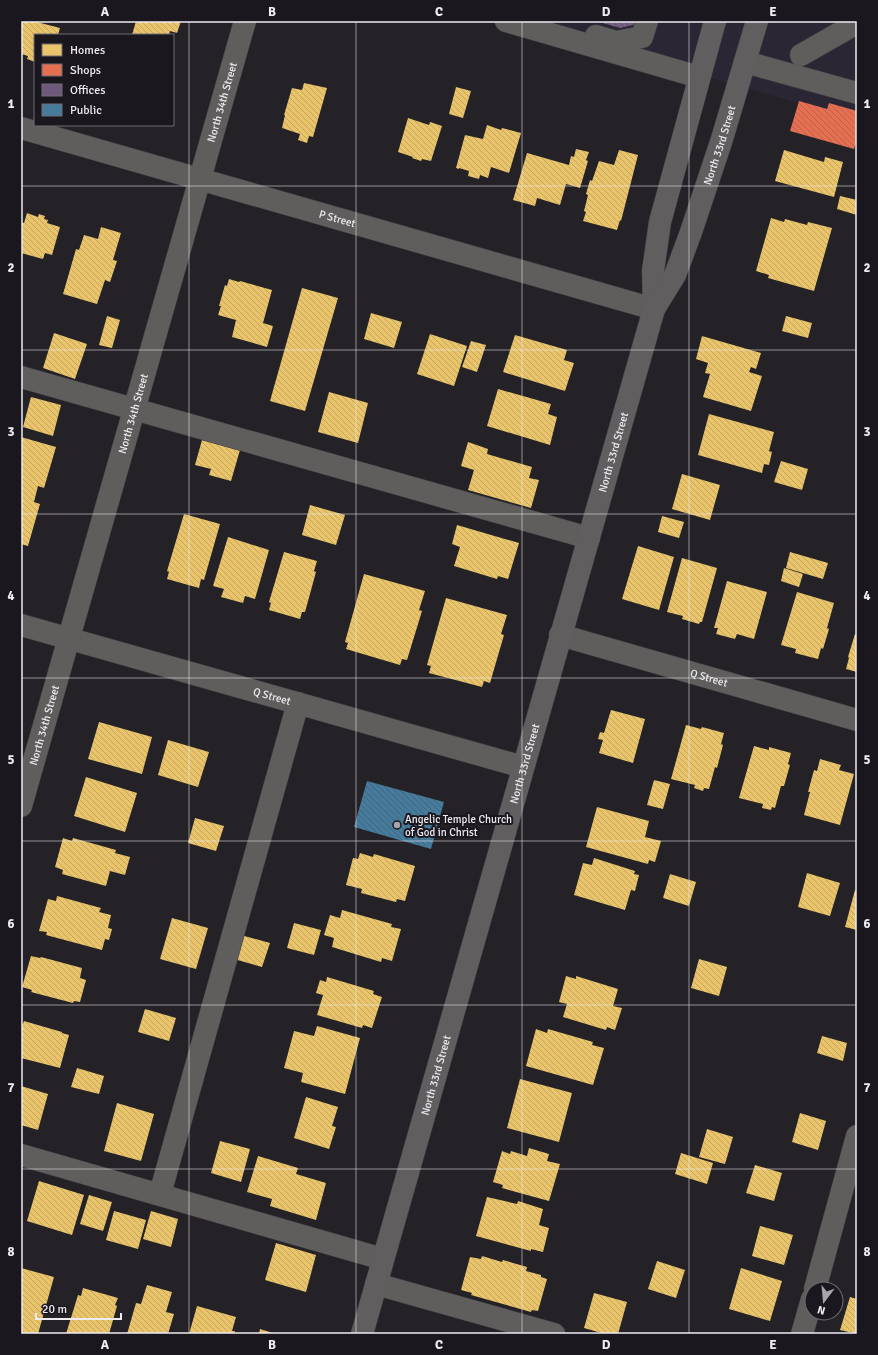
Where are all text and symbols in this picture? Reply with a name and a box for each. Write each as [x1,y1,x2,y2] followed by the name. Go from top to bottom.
[101,4,110,20] text: A
[268,4,276,20] text: B
[435,4,443,20] text: C
[602,4,611,20] text: D
[769,4,777,20] text: E
[34,34,174,126] legend
[70,43,105,58] text: Homes
[205,61,240,144] street label: North 34th Street
[70,63,101,78] text: Shops
[70,83,105,98] text: Offices
[7,96,15,112] text: 1
[863,96,871,112] text: 1
[70,103,102,118] text: Public
[701,104,739,187] street label: North 33rd Street
[317,208,357,230] street label: P Street
[7,260,15,276] text: 2
[863,260,871,276] text: 2
[116,372,151,455] street label: North 34th Street
[596,411,631,494] street label: North 33rd Street
[7,424,15,440] text: 3
[863,424,871,440] text: 3
[7,588,15,604] text: 4
[863,588,871,604] text: 4
[689,667,729,690] street label: Q Street
[27,684,62,767] street label: North 34th Street
[252,685,292,708] street label: Q Street
[507,722,543,805] street label: North 33rd Street
[7,752,15,768] text: 5
[863,752,871,768] text: 5
[405,813,512,839] place label: Angelic Temple Church of God in Christ
[392,820,402,830] marker: Angelic Temple Church of God in Christ
[7,916,15,932] text: 6
[863,916,871,932] text: 6
[419,1034,454,1117] street label: North 33rd Street
[7,1080,15,1096] text: 7
[863,1080,871,1096] text: 7
[7,1244,15,1260] text: 8
[863,1244,871,1260] text: 8
[804,1281,844,1321] north arrow
[36,1295,121,1321] scale bar
[42,1302,67,1317] text: 20 m
[816,1303,827,1317] text: N
[101,1337,110,1353] text: A
[268,1337,276,1353] text: B
[435,1337,443,1353] text: C
[602,1337,611,1353] text: D
[769,1337,777,1353] text: E

